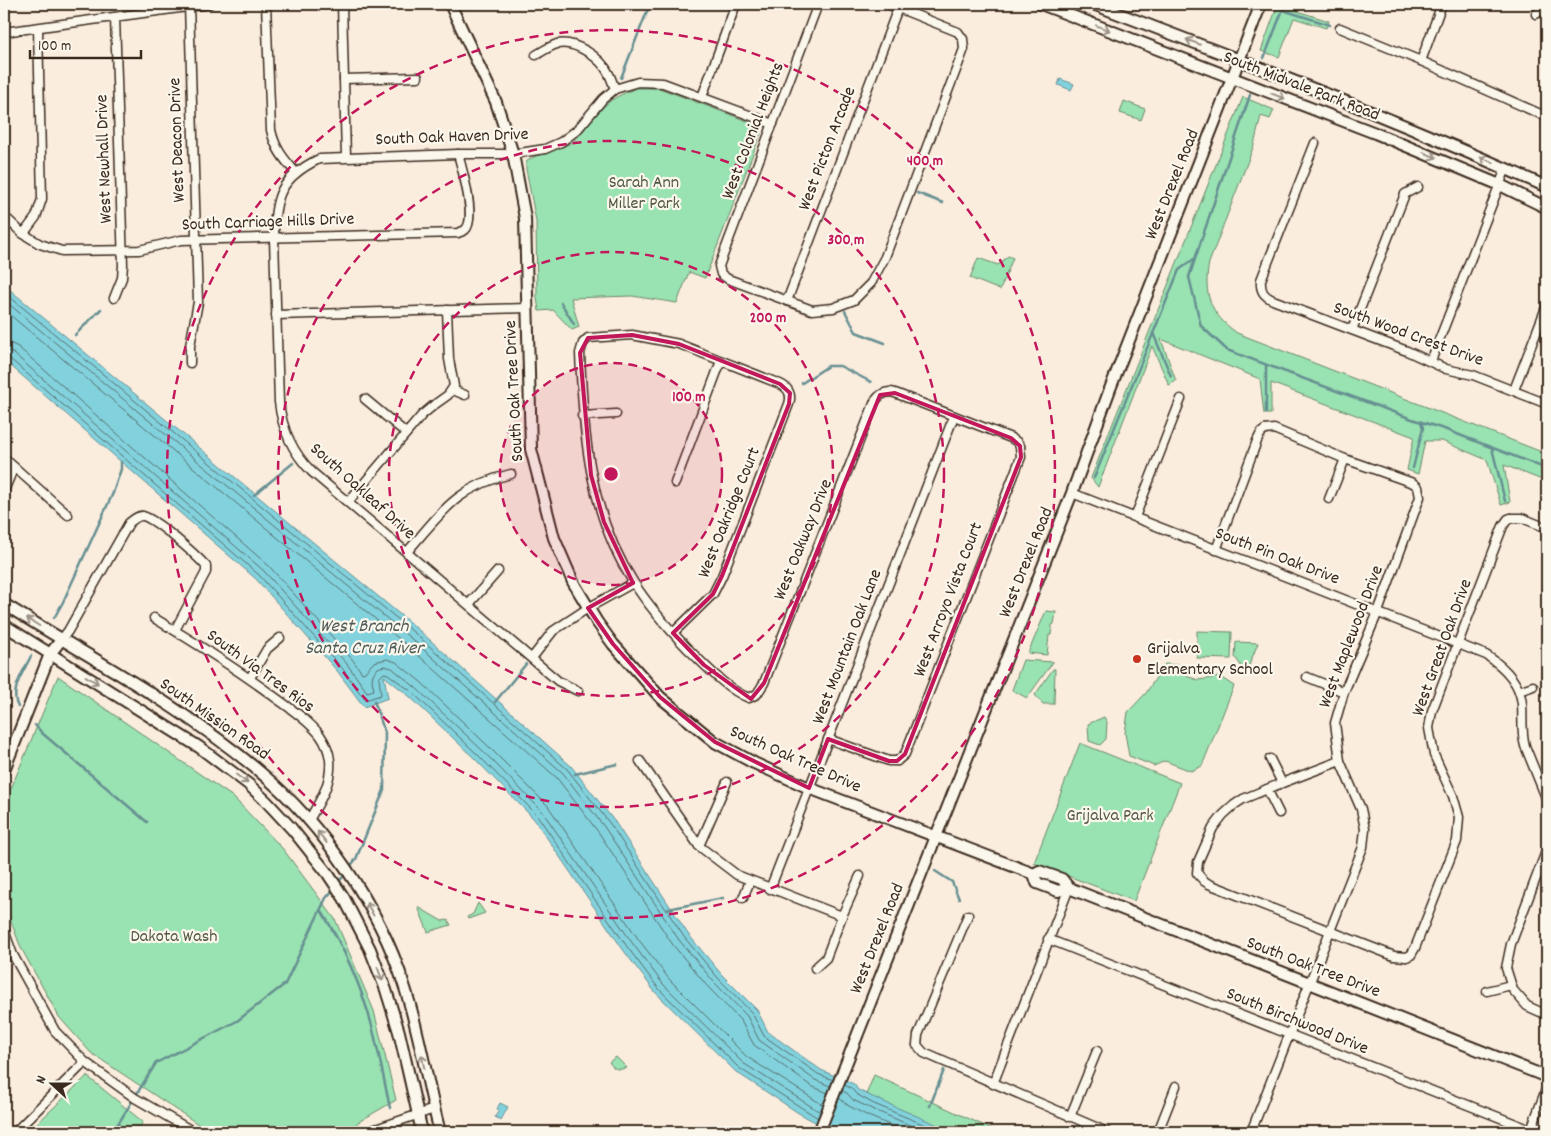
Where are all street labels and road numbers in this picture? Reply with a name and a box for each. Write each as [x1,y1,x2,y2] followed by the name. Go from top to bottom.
[1219,46,1383,128] street label: South Midvale Park Road
[716,59,792,203] street label: West Colonial Heights
[163,77,193,203] street label: West Deacon Drive
[793,83,863,215] street label: West Picton Arcade
[90,94,120,224] street label: West Newhall Drive
[375,123,529,153] street label: South Oak Haven Drive
[1139,126,1207,244] street label: West Drexel Road
[181,207,355,239] street label: South Carriage Hills Drive
[1329,296,1487,374] street label: South Wood Crest Drive
[499,320,531,462] street label: South Oak Tree Drive
[304,438,420,546] street label: South Oakleaf Drive
[692,444,768,582] street label: West Oakridge Court
[768,476,840,604] street label: West Oakway Drive
[993,504,1061,622] street label: West Drexel Road
[908,519,990,681] street label: West Arroyo Vista Court
[1211,522,1343,592] street label: South Pin Oak Drive
[1313,562,1391,712] street label: West Maplewood Drive
[807,566,889,728] street label: West Mountain Oak Lane
[1407,576,1479,720] street label: West Great Oak Drive
[201,624,319,720] street label: South Via Tres Rios
[154,673,274,767] street label: South Mission Road
[725,720,865,800] street label: South Oak Tree Drive
[844,880,912,998] street label: West Drexel Road
[1242,931,1384,1005] street label: South Oak Tree Drive
[1222,982,1372,1062] street label: South Birchwood Drive

